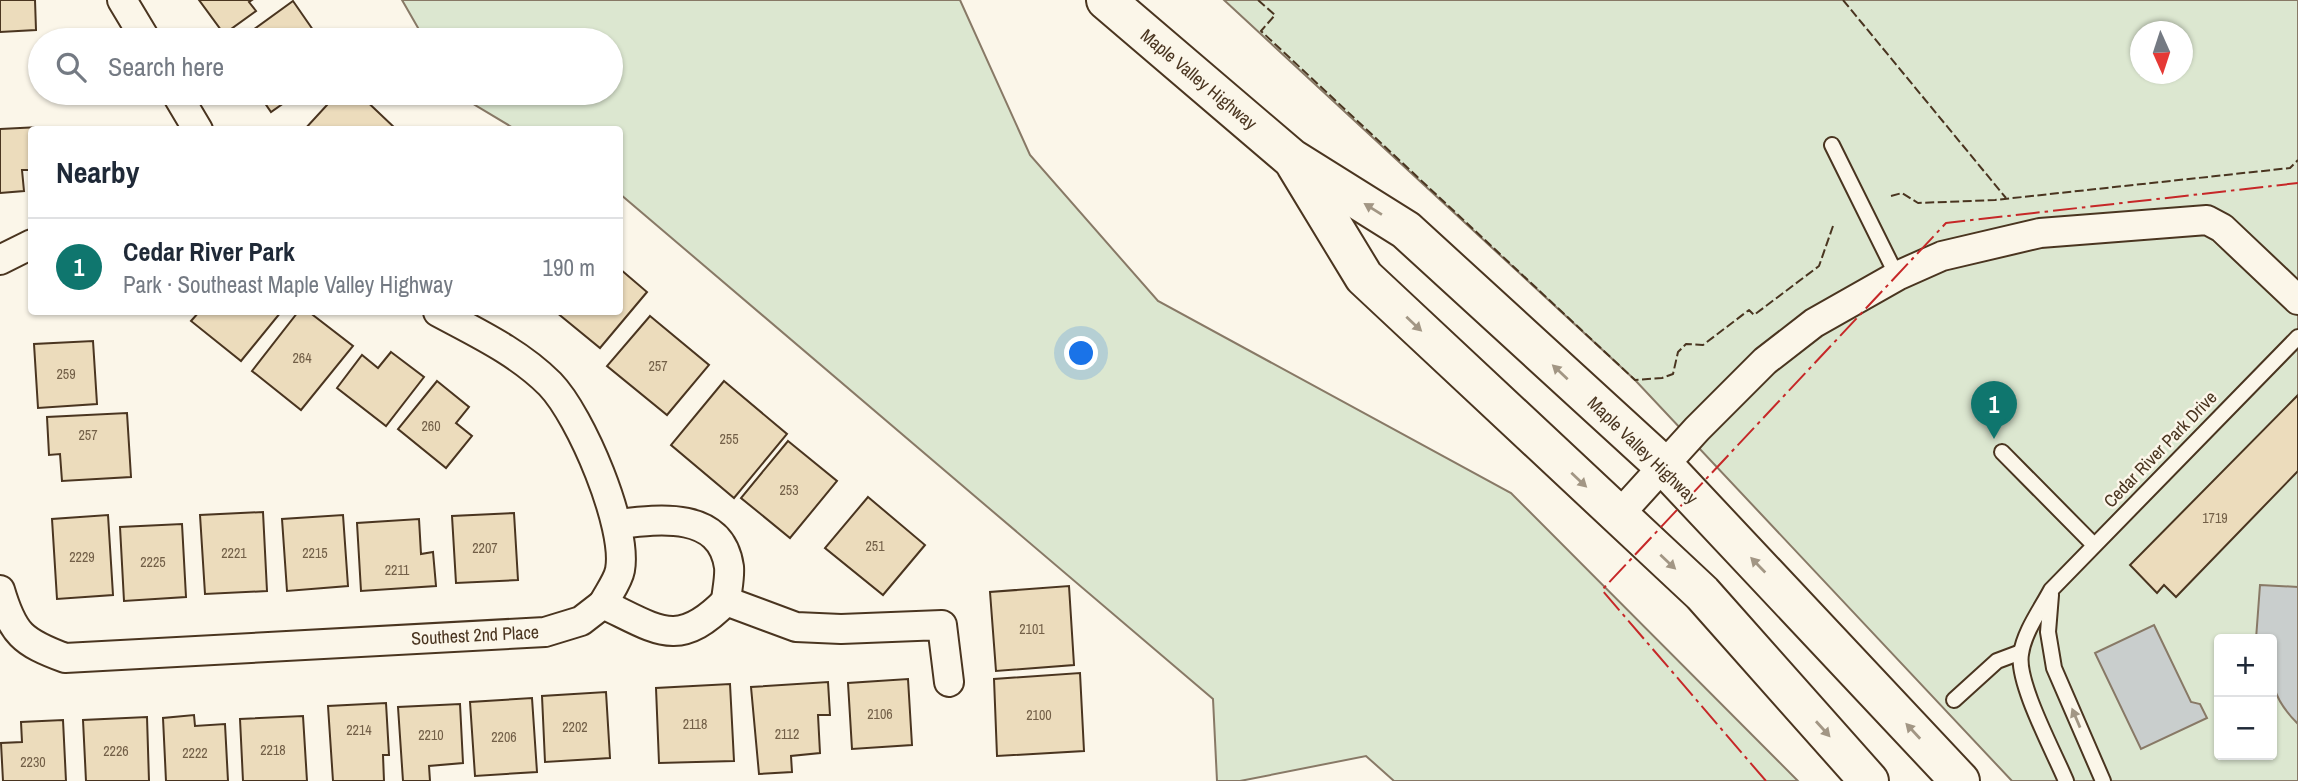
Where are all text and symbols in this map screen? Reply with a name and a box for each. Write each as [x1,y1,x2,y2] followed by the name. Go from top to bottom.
[2130,21,2193,84] north arrow
[1135,23,1263,136] street label: Maple Valley Highway
[28,28,623,105] search box
[52,48,90,86] icon: search
[108,49,224,84] text: Search here
[56,152,139,192] text: Nearby
[1364,203,1383,216] one-way arrow
[123,234,295,269] text: Cedar River Park
[74,252,84,283] text: 1
[543,252,595,283] text: 190 m
[123,269,453,300] text: Park · Southeast Maple Valley Highway
[1405,316,1422,332] one-way arrow
[1064,336,1098,370] your location
[292,349,312,367] house number: 264
[648,357,668,375] house number: 257
[1551,364,1569,380] one-way arrow
[56,365,76,383] house number: 259
[1971,381,2017,439] pin: 1
[2098,385,2222,513] street label: Cedar River Park Drive
[1582,391,1704,510] street label: Maple Valley Highway
[421,417,441,435] house number: 260
[78,426,98,444] house number: 257
[719,430,739,448] house number: 255
[1570,471,1587,487] one-way arrow
[779,481,799,499] house number: 253
[2202,509,2228,527] house number: 1719
[865,537,885,555] house number: 251
[472,539,498,557] house number: 2207
[221,544,247,562] house number: 2221
[302,544,328,562] house number: 2215
[69,548,95,566] house number: 2229
[140,553,166,571] house number: 2225
[1659,554,1676,570] one-way arrow
[1750,556,1766,573] one-way arrow
[385,561,410,579] house number: 2211
[410,619,540,651] street label: Southest 2nd Place
[1019,620,1045,638] house number: 2101
[2214,634,2277,760] map controls
[2214,634,2277,697] button: +
[2214,697,2277,760] button: −
[867,705,893,723] house number: 2106
[1026,706,1052,724] house number: 2100
[2070,708,2081,729] one-way arrow
[683,715,707,733] house number: 2118
[562,718,588,736] house number: 2202
[1815,720,1831,738] one-way arrow
[346,721,372,739] house number: 2214
[1905,722,1921,740] one-way arrow
[775,725,799,743] house number: 2112
[418,726,444,744] house number: 2210
[491,728,517,746] house number: 2206
[260,741,286,759] house number: 2218
[103,742,129,760] house number: 2226
[182,744,208,762] house number: 2222
[20,753,46,771] house number: 2230

